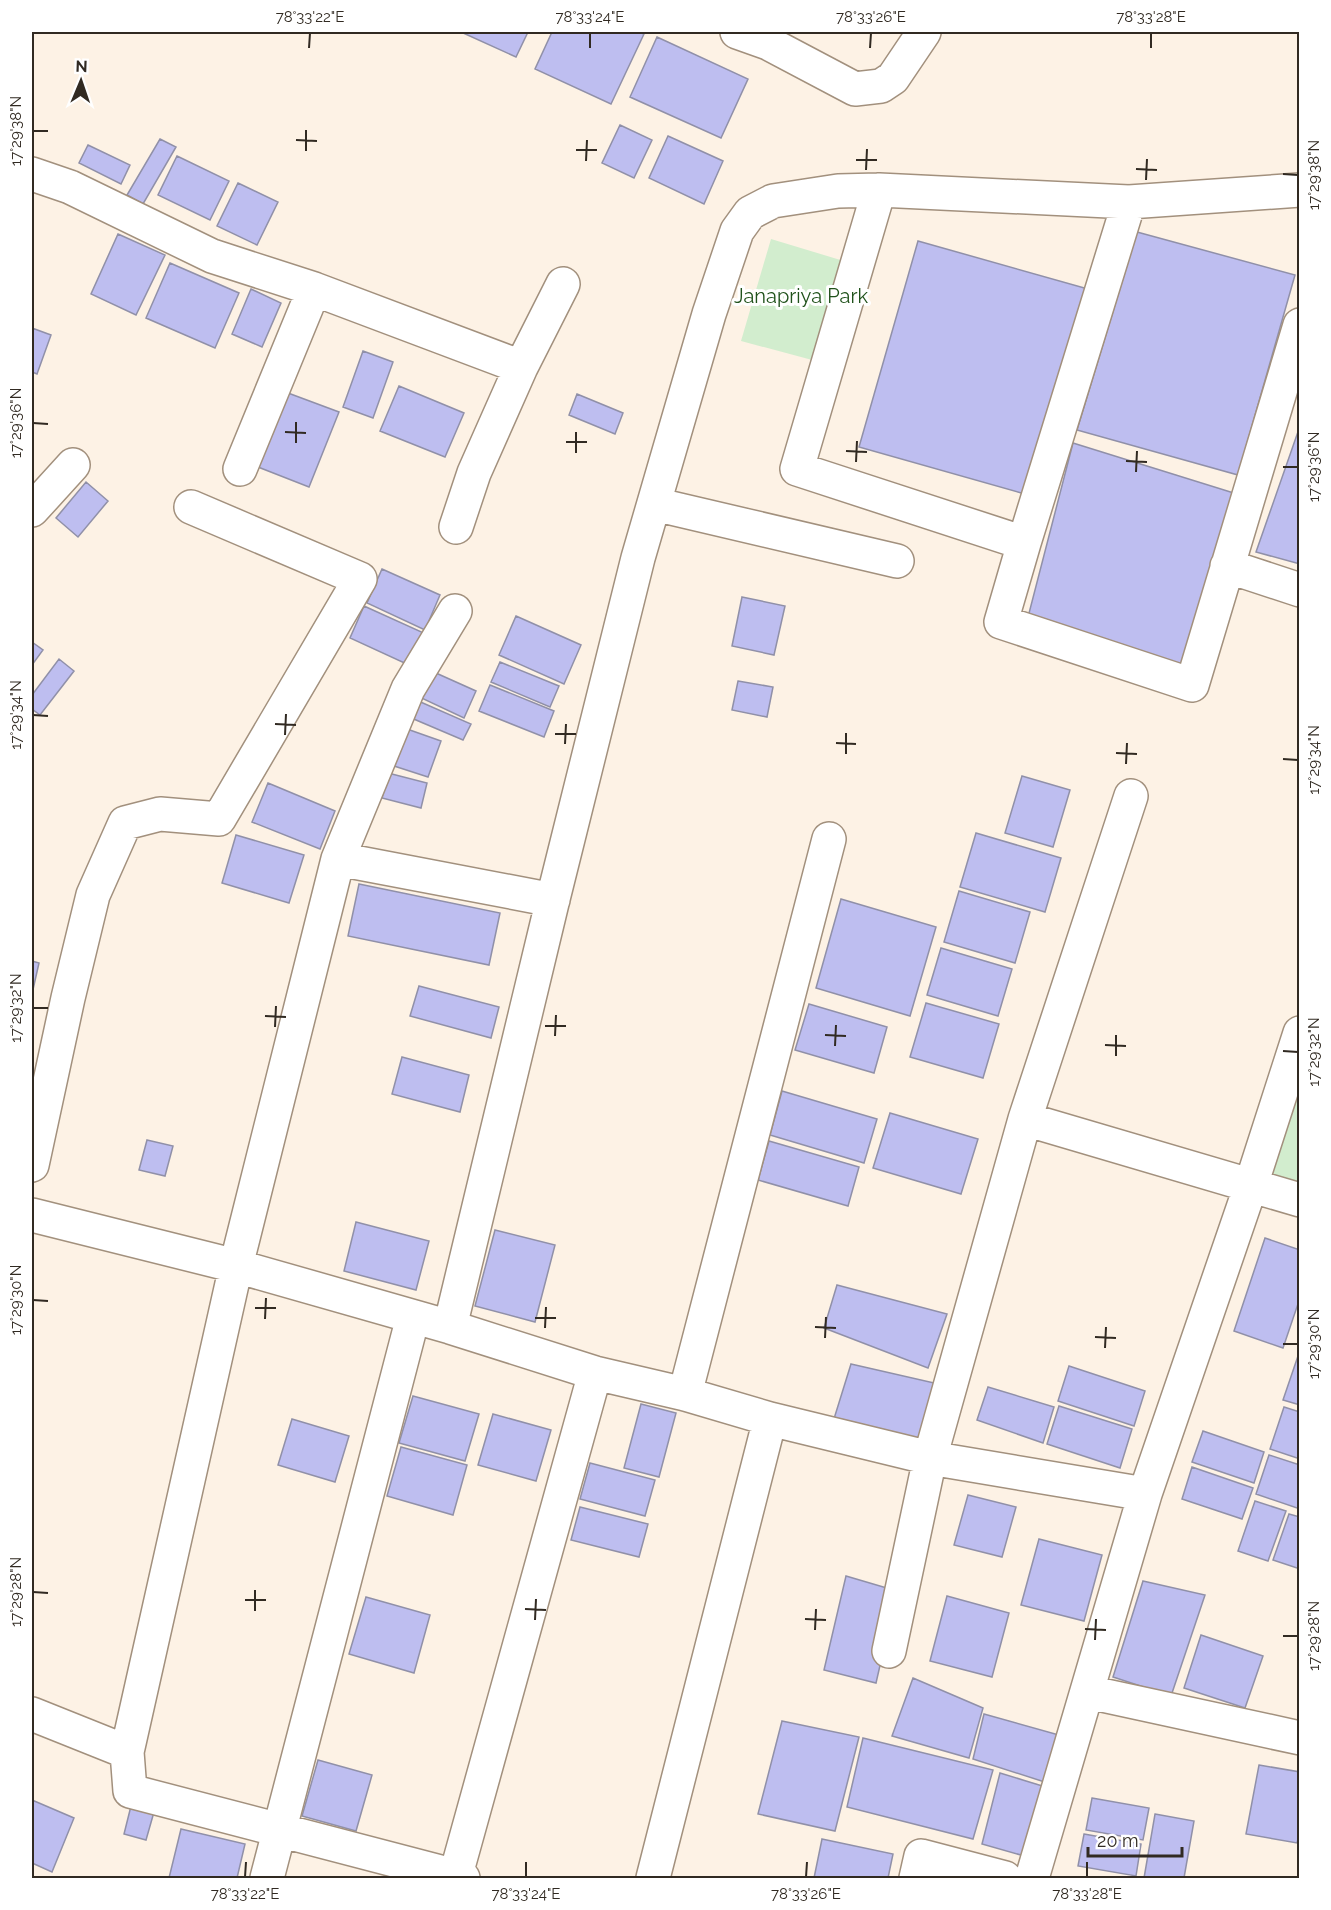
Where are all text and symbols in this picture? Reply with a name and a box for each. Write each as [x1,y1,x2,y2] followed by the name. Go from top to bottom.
[276,8,344,26] text: 78°33'22"E
[556,8,624,26] text: 78°33'24"E
[836,8,906,26] text: 78°33'26"E
[1116,8,1186,26] text: 78°33'28"E
[51,51,111,111] north arrow
[75,57,88,76] text: N
[7,96,25,166] text: 17°29'38"N
[1305,140,1323,210] text: 17°29'38"N
[734,284,868,308] park label: Janapriya Park
[7,388,25,458] text: 17°29'36"N
[1305,432,1323,502] text: 17°29'36"N
[7,680,25,750] text: 17°29'34"N
[1305,725,1323,795] text: 17°29'34"N
[7,973,25,1043] text: 17°29'32"N
[1305,1017,1323,1087] text: 17°29'32"N
[7,1265,25,1335] text: 17°29'30"N
[1305,1309,1323,1379] text: 17°29'30"N
[7,1557,25,1627] text: 17°29'28"N
[1305,1601,1323,1671] text: 17°29'28"N
[1088,1820,1182,1858] scale bar
[1097,1830,1139,1851] text: 20 m
[211,1885,279,1903] text: 78°33'22"E
[492,1885,560,1903] text: 78°33'24"E
[771,1885,841,1903] text: 78°33'26"E
[1052,1885,1122,1903] text: 78°33'28"E

